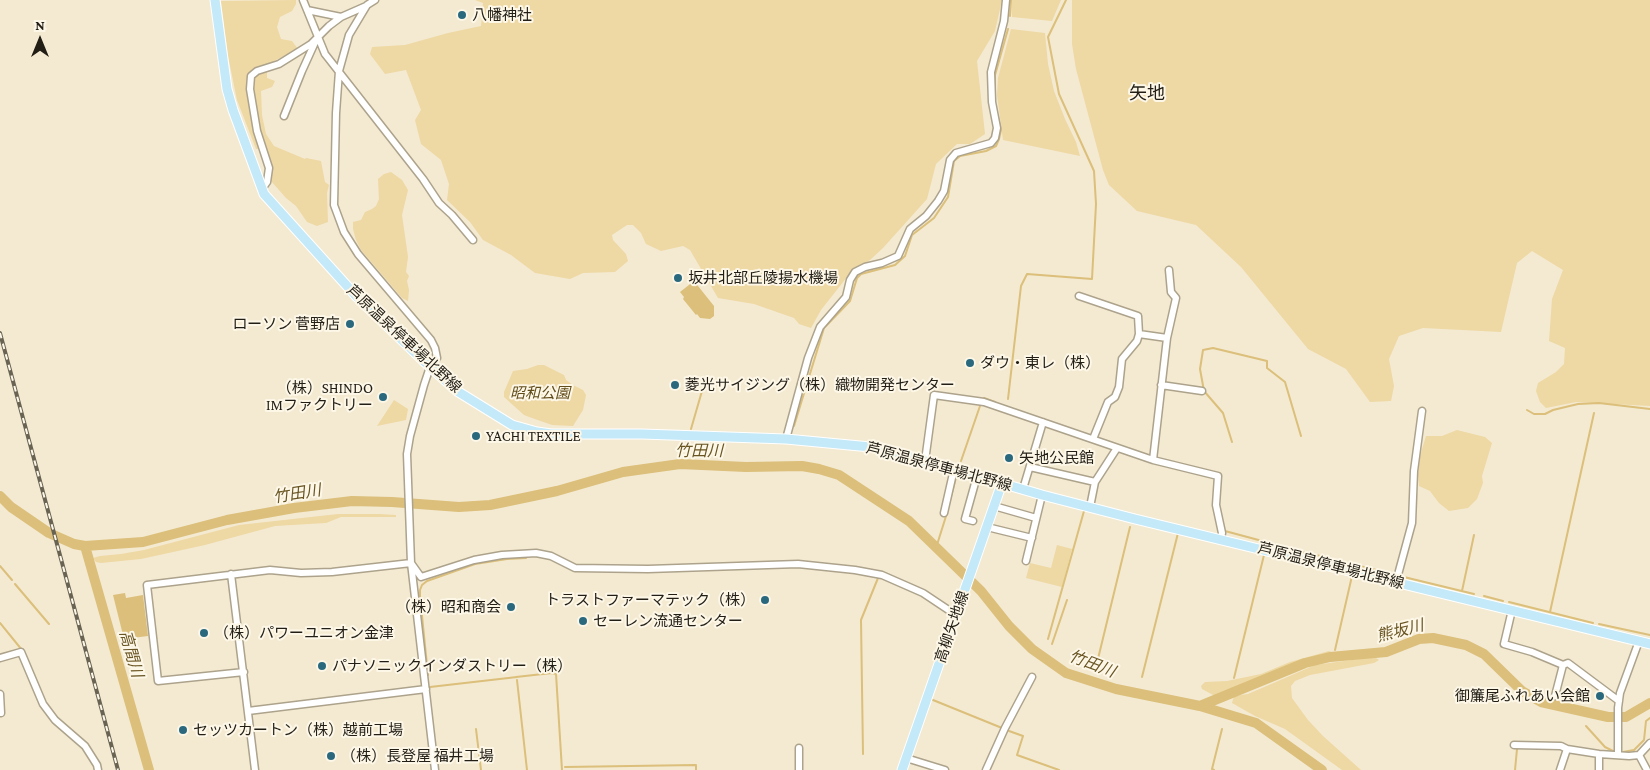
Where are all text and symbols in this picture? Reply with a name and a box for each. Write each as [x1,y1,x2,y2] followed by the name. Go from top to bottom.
[472,6,532,24] place label: 八幡神社
[456,9,468,21] marker: 八幡神社
[15,15,65,65] north arrow
[35,17,45,33] text: N
[1129,82,1165,104] district label: 矢地
[688,269,838,287] place label: 坂井北部丘陵揚水機場
[672,272,684,284] marker: 坂井北部丘陵揚水機場
[343,281,465,397] street label: 芦原温泉停車場北野線
[232,315,340,333] place label: ローソン 菅野店
[344,318,356,330] marker: ローソン 菅野店
[980,354,1100,372] place label: ダウ・東レ（株）
[964,357,976,369] marker: ダウ・東レ（株）
[685,376,955,394] place label: 菱光サイジング（株）織物開発センター
[266,379,373,414] place label: （株）SHINDO IMファクトリー
[669,379,681,391] marker: 菱光サイジング（株）織物開発センター
[510,384,570,402] park label: 昭和公園
[377,391,389,403] marker: （株）SHINDO IMファクトリー
[486,427,581,445] place label: YACHI TEXTILE
[470,430,482,442] marker: YACHI TEXTILE
[864,439,1014,495] street label: 芦原温泉停車場北野線
[675,441,723,461] water label: 竹田川
[1019,449,1094,467] place label: 矢地公民館
[1003,452,1015,464] marker: 矢地公民館
[272,481,322,507] water label: 竹田川
[1256,539,1406,593] street label: 芦原温泉停車場北野線
[931,589,973,665] street label: 高柳矢地線
[545,591,755,609] place label: トラストファーマテック（株）
[759,594,771,606] marker: トラストファーマテック（株）
[396,598,501,616] place label: （株）昭和商会
[505,601,517,613] marker: （株）昭和商会
[593,612,743,630] place label: セーレン流通センター
[577,615,589,627] marker: セーレン流通センター
[1374,616,1426,646] water label: 熊坂川
[214,624,394,642] place label: （株）パワーユニオン金津
[198,627,210,639] marker: （株）パワーユニオン金津
[115,628,147,680] water label: 高間川
[1066,646,1118,682] water label: 竹田川
[332,657,572,675] place label: パナソニックインダストリー（株）
[316,660,328,672] marker: パナソニックインダストリー（株）
[1455,687,1590,705] place label: 御簾尾ふれあい会館
[1594,690,1606,702] marker: 御簾尾ふれあい会館
[193,721,403,739] place label: セッツカートン（株）越前工場
[177,724,189,736] marker: セッツカートン（株）越前工場
[341,747,494,765] place label: （株）長登屋 福井工場
[325,750,337,762] marker: （株）長登屋 福井工場

